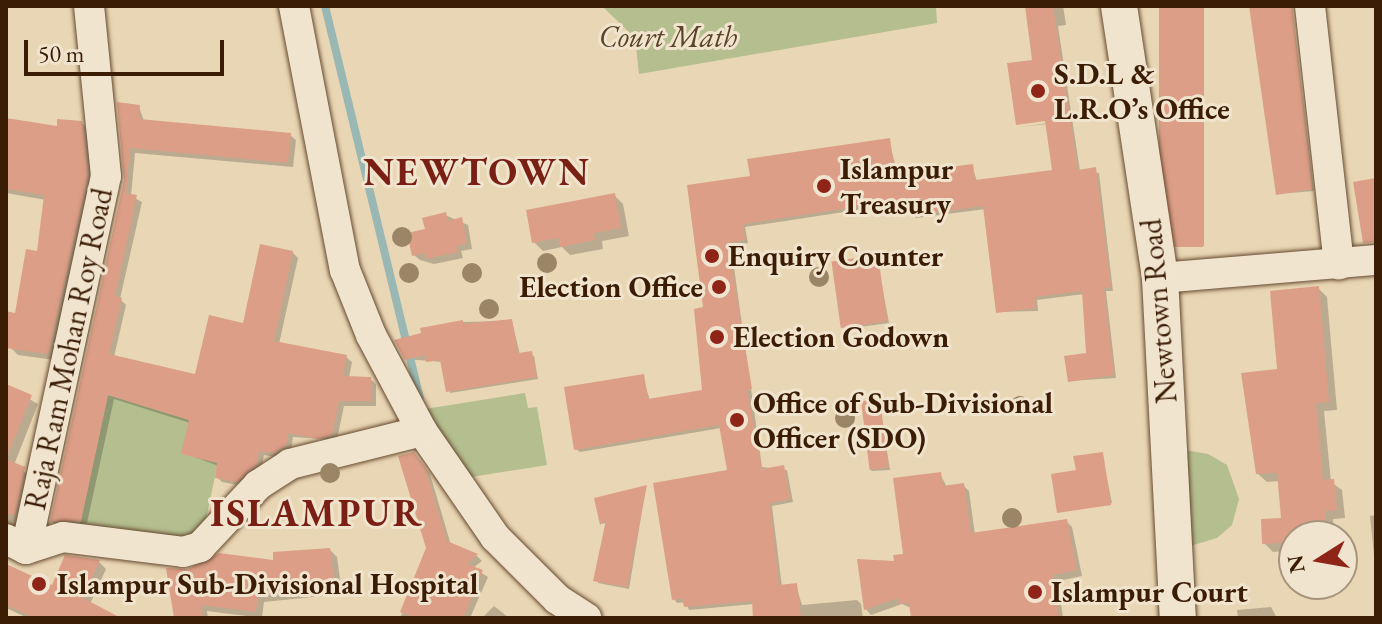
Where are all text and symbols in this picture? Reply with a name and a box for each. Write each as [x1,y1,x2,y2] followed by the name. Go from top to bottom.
[599,19,737,55] park label: Court Math
[28,24,228,74] scale bar
[38,38,85,69] text: 50 m
[1054,56,1230,126] place label: S.D.L & L.R.O’s Office
[1029,82,1047,100] marker: S.D.L & L.R.O’s Office
[363,149,591,195] district label: NEWTOWN
[840,151,953,222] place label: Islampur Treasury
[815,177,833,195] marker: Islampur Treasury
[17,185,121,513] street label: Raja Ram Mohan Roy Road
[1133,217,1185,405] street label: Newtown Road
[728,238,943,274] place label: Enquiry Counter
[703,247,721,265] marker: Enquiry Counter
[519,269,703,305] place label: Election Office
[710,278,728,296] marker: Election Office
[733,319,949,355] place label: Election Godown
[708,328,726,346] marker: Election Godown
[753,385,1053,456] place label: Office of Sub-Divisional Officer (SDO)
[728,411,746,429] marker: Office of Sub-Divisional Officer (SDO)
[210,490,424,536] district label: ISLAMPUR
[1278,520,1358,600] north arrow
[1280,553,1312,576] text: N
[57,566,478,602] place label: Islampur Sub-Divisional Hospital
[28,573,50,595] marker: Islampur Sub-Divisional Hospital
[1051,574,1248,610] place label: Islampur Court
[1026,583,1044,601] marker: Islampur Court

